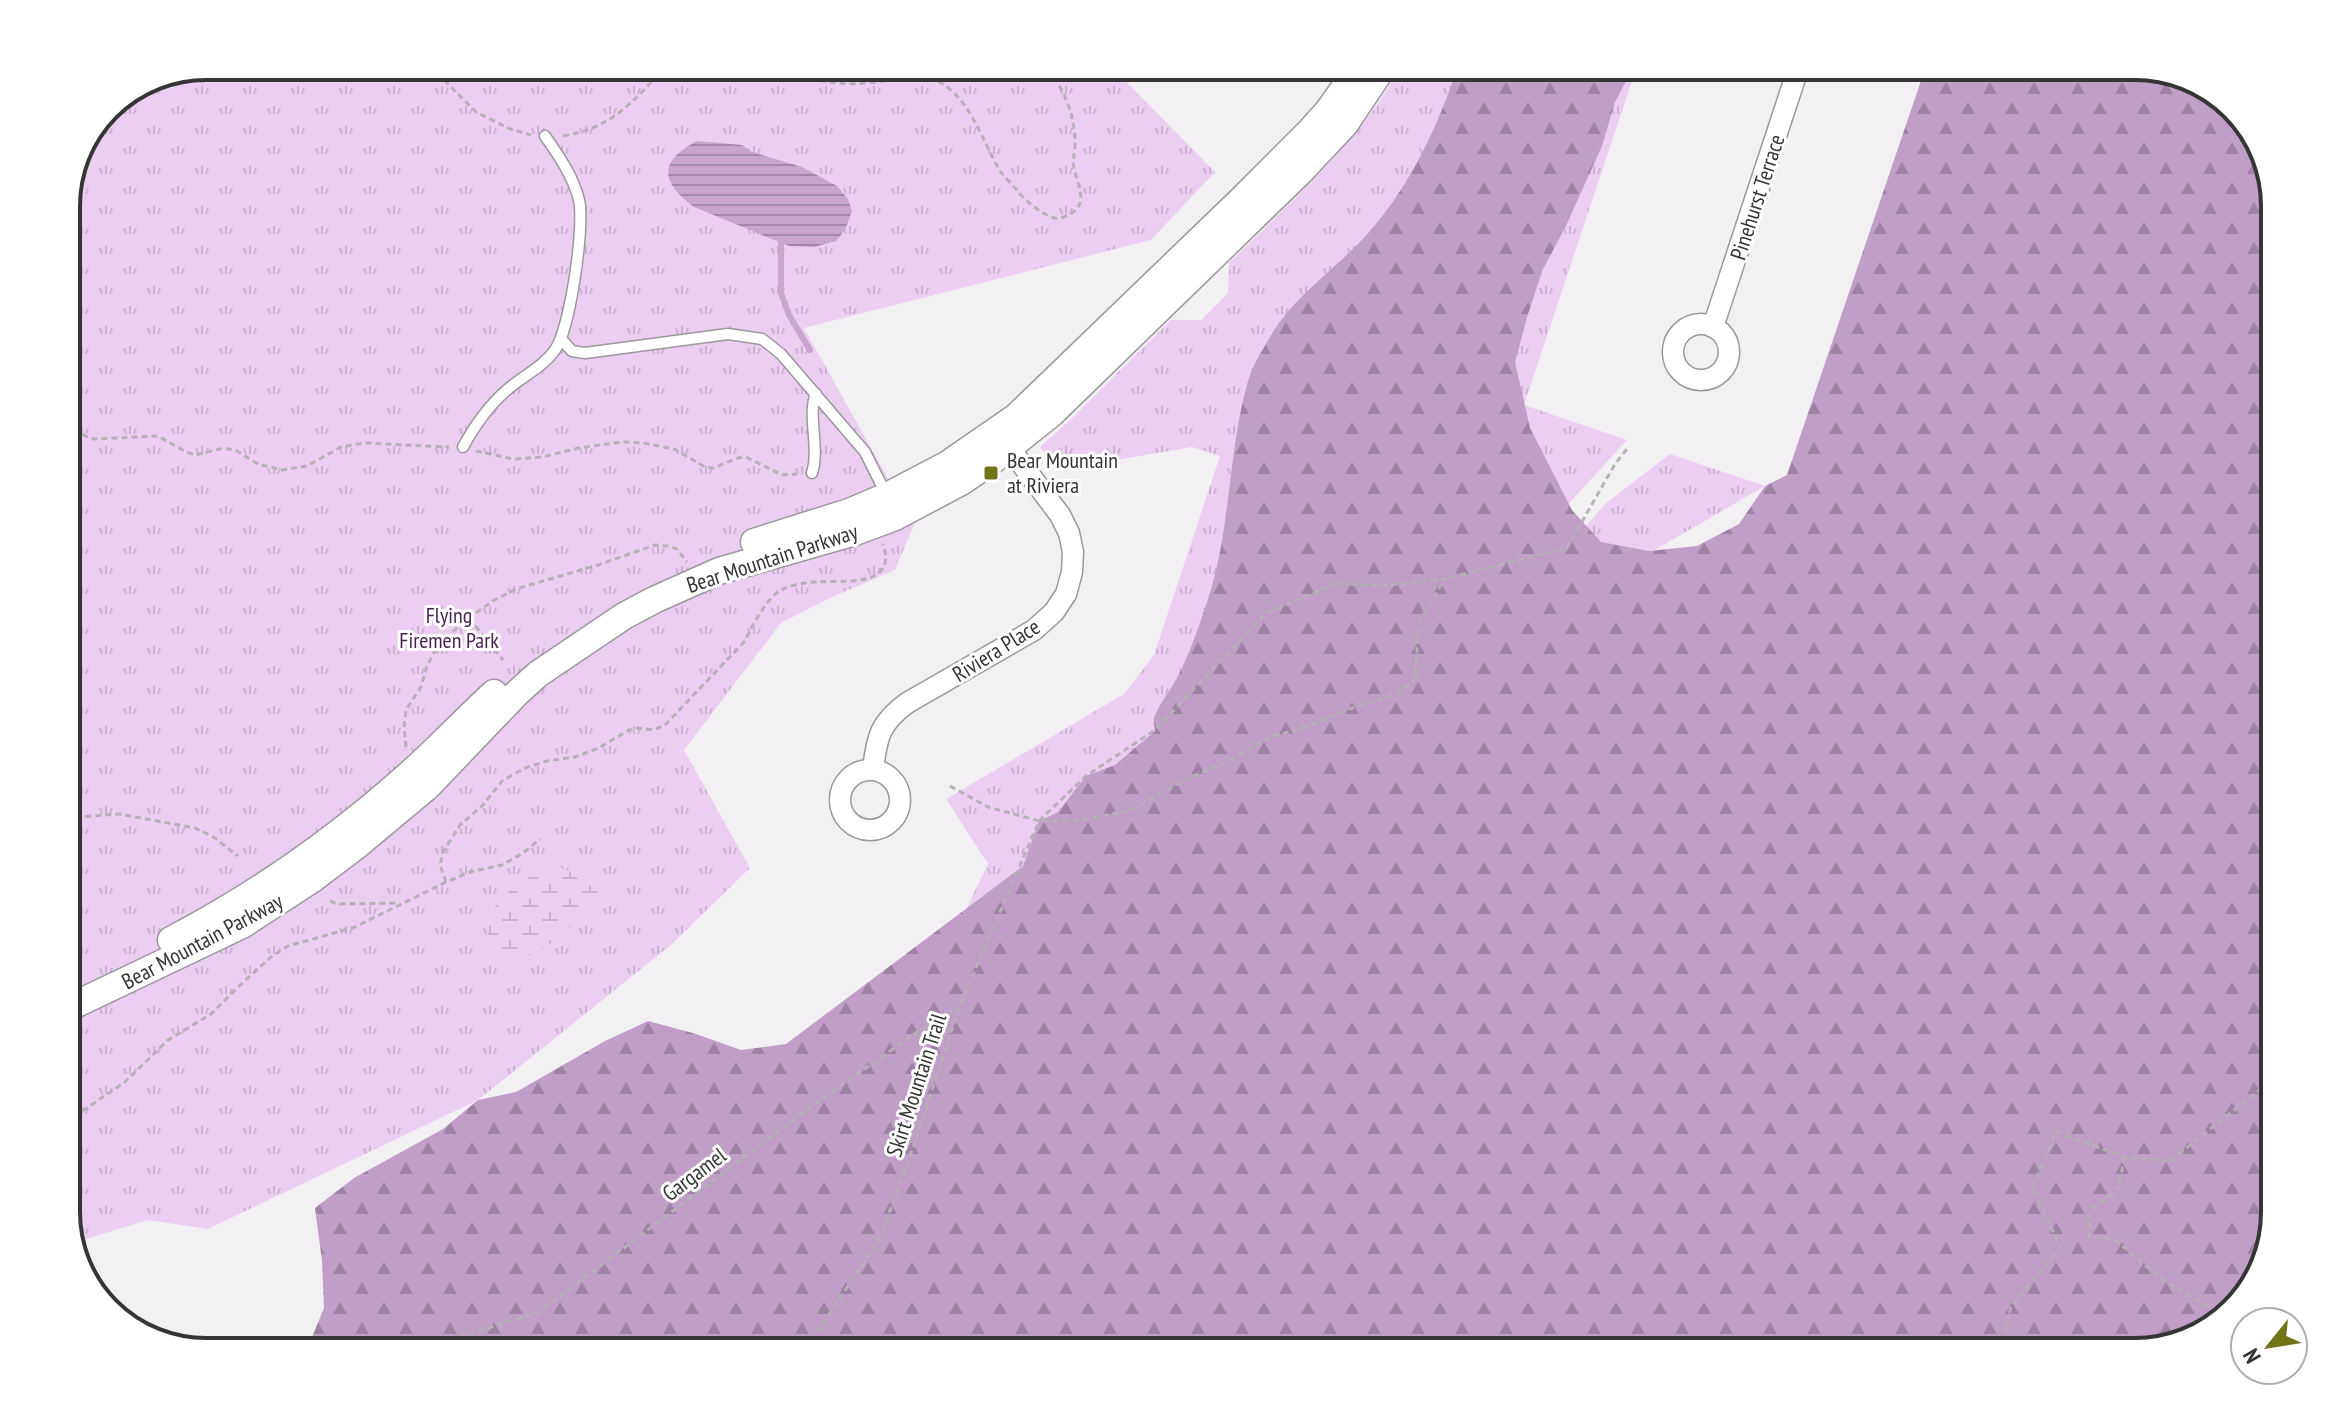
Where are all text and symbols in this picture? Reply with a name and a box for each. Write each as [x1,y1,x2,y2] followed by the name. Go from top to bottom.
[1724,131,1790,263] street label: Pinehurst Terrace
[1007,446,1118,499] place label: Bear Mountain at Riviera
[982,464,1000,482] marker: Bear Mountain at Riviera
[683,517,862,599] street label: Bear Mountain Parkway
[399,601,499,654] park label: Flying Firemen Park
[947,612,1045,688] street label: Riviera Place
[117,886,288,995] street label: Bear Mountain Parkway
[880,1009,953,1160] street label: Skirt Mountain Trail
[657,1140,732,1207] street label: Gargamel
[2229,1306,2309,1386] north arrow
[2237,1344,2267,1368] text: N

